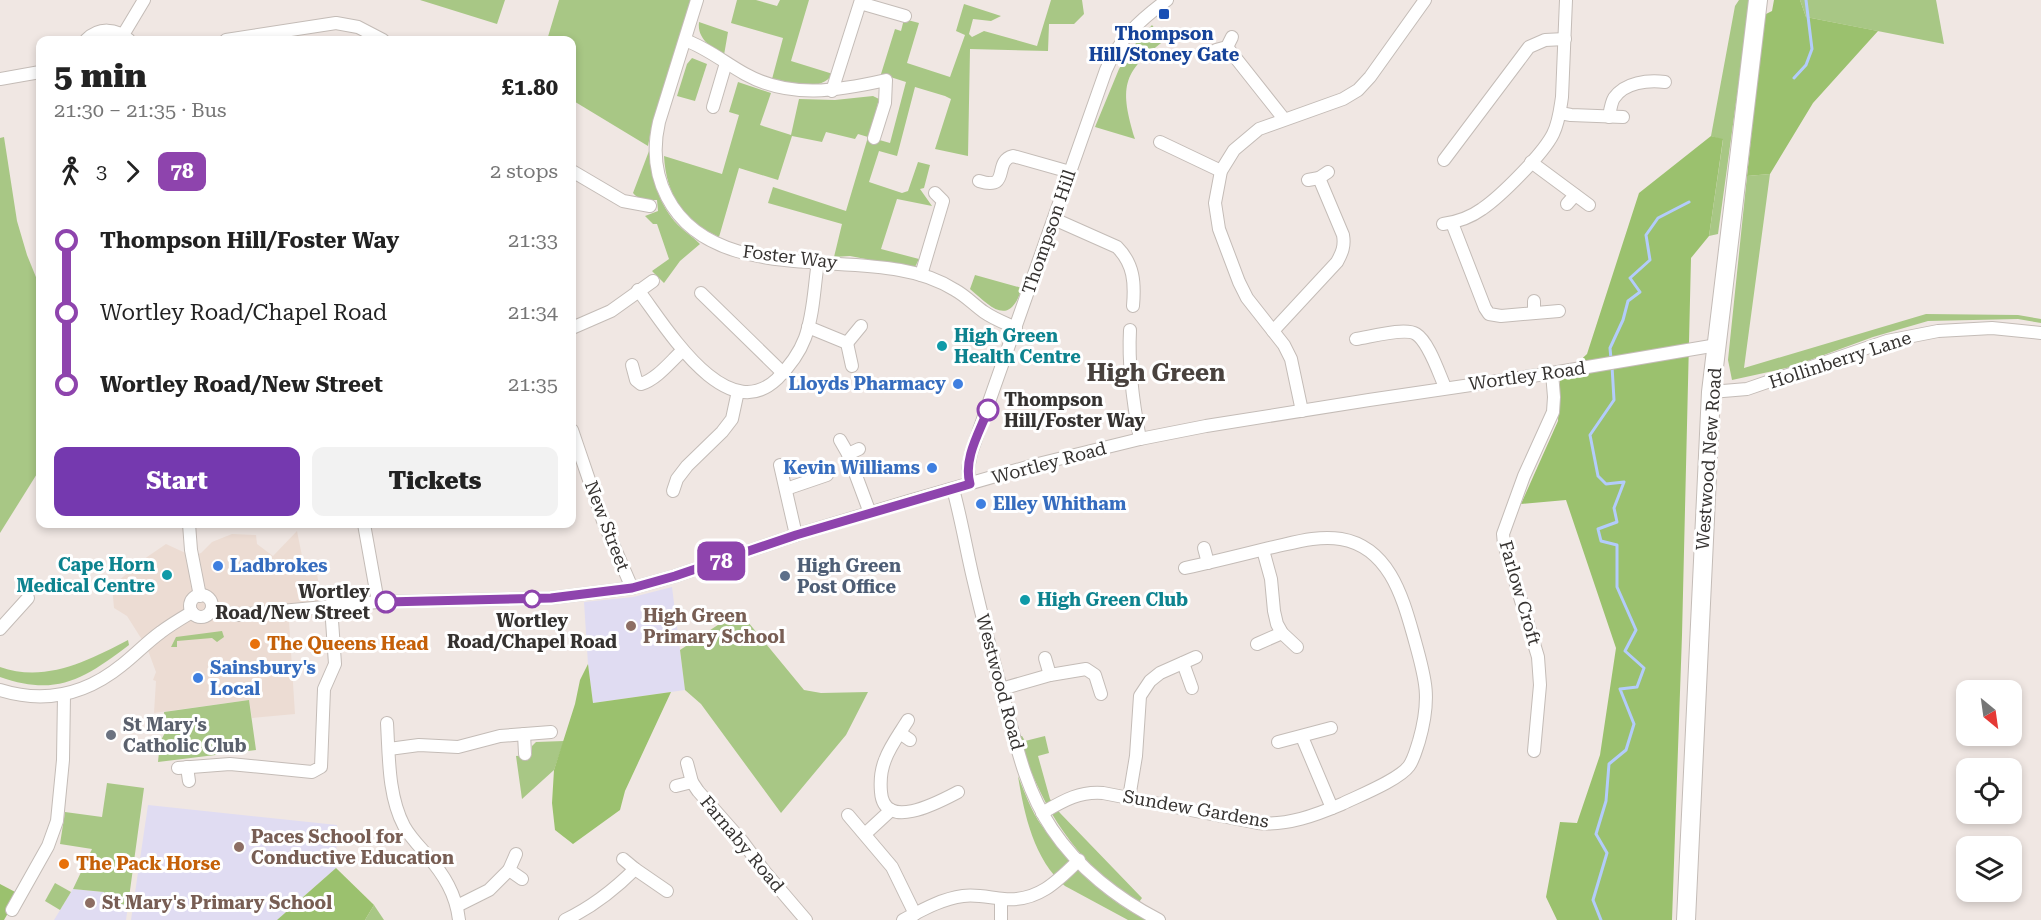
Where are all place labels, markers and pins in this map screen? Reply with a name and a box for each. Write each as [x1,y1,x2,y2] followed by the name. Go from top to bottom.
[1157,7,1171,21] marker: Thompson Hill/Stoney Gate
[1089,23,1240,65] place label: Thompson Hill/Stoney Gate
[954,325,1081,367] place label: High Green Health Centre
[935,339,949,353] marker: High Green Health Centre
[789,373,946,394] place label: Lloyds Pharmacy
[951,377,965,391] marker: Lloyds Pharmacy
[1004,389,1145,431] place label: Thompson Hill/Foster Way
[977,399,999,421] marker: Thompson Hill/Foster Way
[783,457,920,478] place label: Kevin Williams
[925,461,939,475] marker: Kevin Williams
[993,493,1127,514] place label: Elley Whitham
[974,497,988,511] marker: Elley Whitham
[16,554,155,596] place label: Cape Horn Medical Centre
[230,555,328,576] place label: Ladbrokes
[797,555,901,597] place label: High Green Post Office
[211,559,225,573] marker: Ladbrokes
[160,568,174,582] marker: Cape Horn Medical Centre
[778,569,792,583] marker: High Green Post Office
[215,581,370,623] place label: Wortley Road/New Street
[1037,589,1188,610] place label: High Green Club
[523,590,541,608] marker: Wortley Road/Chapel Road
[375,591,397,613] marker: Wortley Road/New Street
[1018,593,1032,607] marker: High Green Club
[643,605,785,647] place label: High Green Primary School
[447,610,617,652] place label: Wortley Road/Chapel Road
[624,619,638,633] marker: High Green Primary School
[267,633,428,654] place label: The Queens Head
[248,637,262,651] marker: The Queens Head
[210,657,316,699] place label: Sainsbury's Local
[191,671,205,685] marker: Sainsbury's Local
[123,714,246,756] place label: St Mary's Catholic Club
[104,728,118,742] marker: St Mary's Catholic Club
[251,826,454,868] place label: Paces School for Conductive Education
[232,840,246,854] marker: Paces School for Conductive Education
[76,853,221,874] place label: The Pack Horse
[57,857,71,871] marker: The Pack Horse
[102,892,332,913] place label: St Mary's Primary School
[83,896,97,910] marker: St Mary's Primary School

